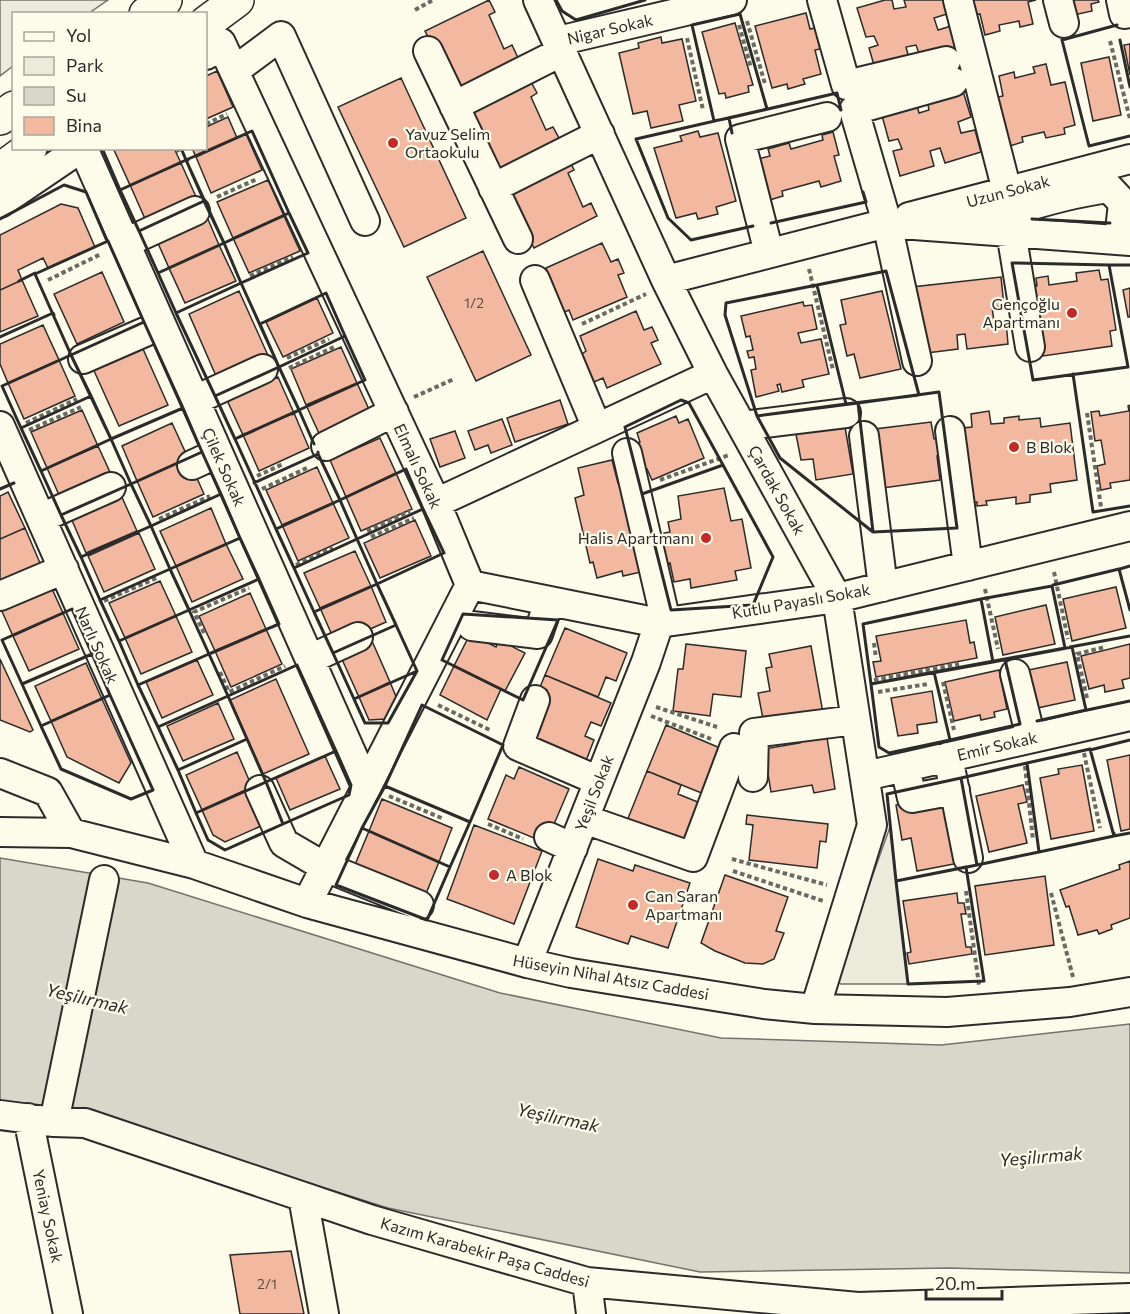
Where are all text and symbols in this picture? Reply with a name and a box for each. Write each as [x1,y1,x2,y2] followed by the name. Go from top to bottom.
[565,9,655,48] street label: Nigar Sokak
[12,12,207,150] legend
[66,24,91,46] text: Yol
[66,54,104,76] text: Park
[66,84,87,106] text: Su
[66,114,102,136] text: Bina
[405,124,490,161] place label: Yavuz Selim Ortaokulu
[386,136,400,150] marker: Yavuz Selim Ortaokulu
[964,170,1052,211] street label: Uzun Sokak
[464,294,484,311] house number: 1/2
[983,294,1060,331] place label: Gençoğlu Apartmanı
[1065,306,1079,320] marker: Gençoğlu Apartmanı
[390,420,447,512] street label: Elmalı Sokak
[199,425,250,509] street label: Çilek Sokak
[1026,437,1072,456] place label: B Blok
[1007,440,1021,454] marker: B Blok
[745,442,810,538] street label: Çardak Sokak
[578,528,694,547] place label: Halis Apartmanı
[699,531,713,545] marker: Halis Apartmanı
[730,579,872,622] street label: Kutlu Payaslı Sokak
[72,603,123,687] street label: Narlı Sokak
[955,727,1039,764] street label: Emir Sokak
[570,752,617,834] street label: Yeşil Sokak
[506,865,553,884] place label: A Blok
[487,868,501,882] marker: A Blok
[645,886,722,923] place label: Can Saran Apartmanı
[626,898,640,912] marker: Can Saran Apartmanı
[511,950,711,1003] street label: Hüseyin Nihal Atsız Caddesi
[44,978,132,1018] water label: Yeşilırmak
[515,1098,603,1137] water label: Yeşilırmak
[998,1141,1085,1171] water label: Yeşilırmak
[29,1168,68,1265] street label: Yeniay Sokak
[378,1213,592,1291] street label: Kazım Karabekir Paşa Caddesi
[926,1263,1002,1301] scale bar
[935,1272,976,1294] text: 20 m
[257,1275,277,1292] house number: 2/1

